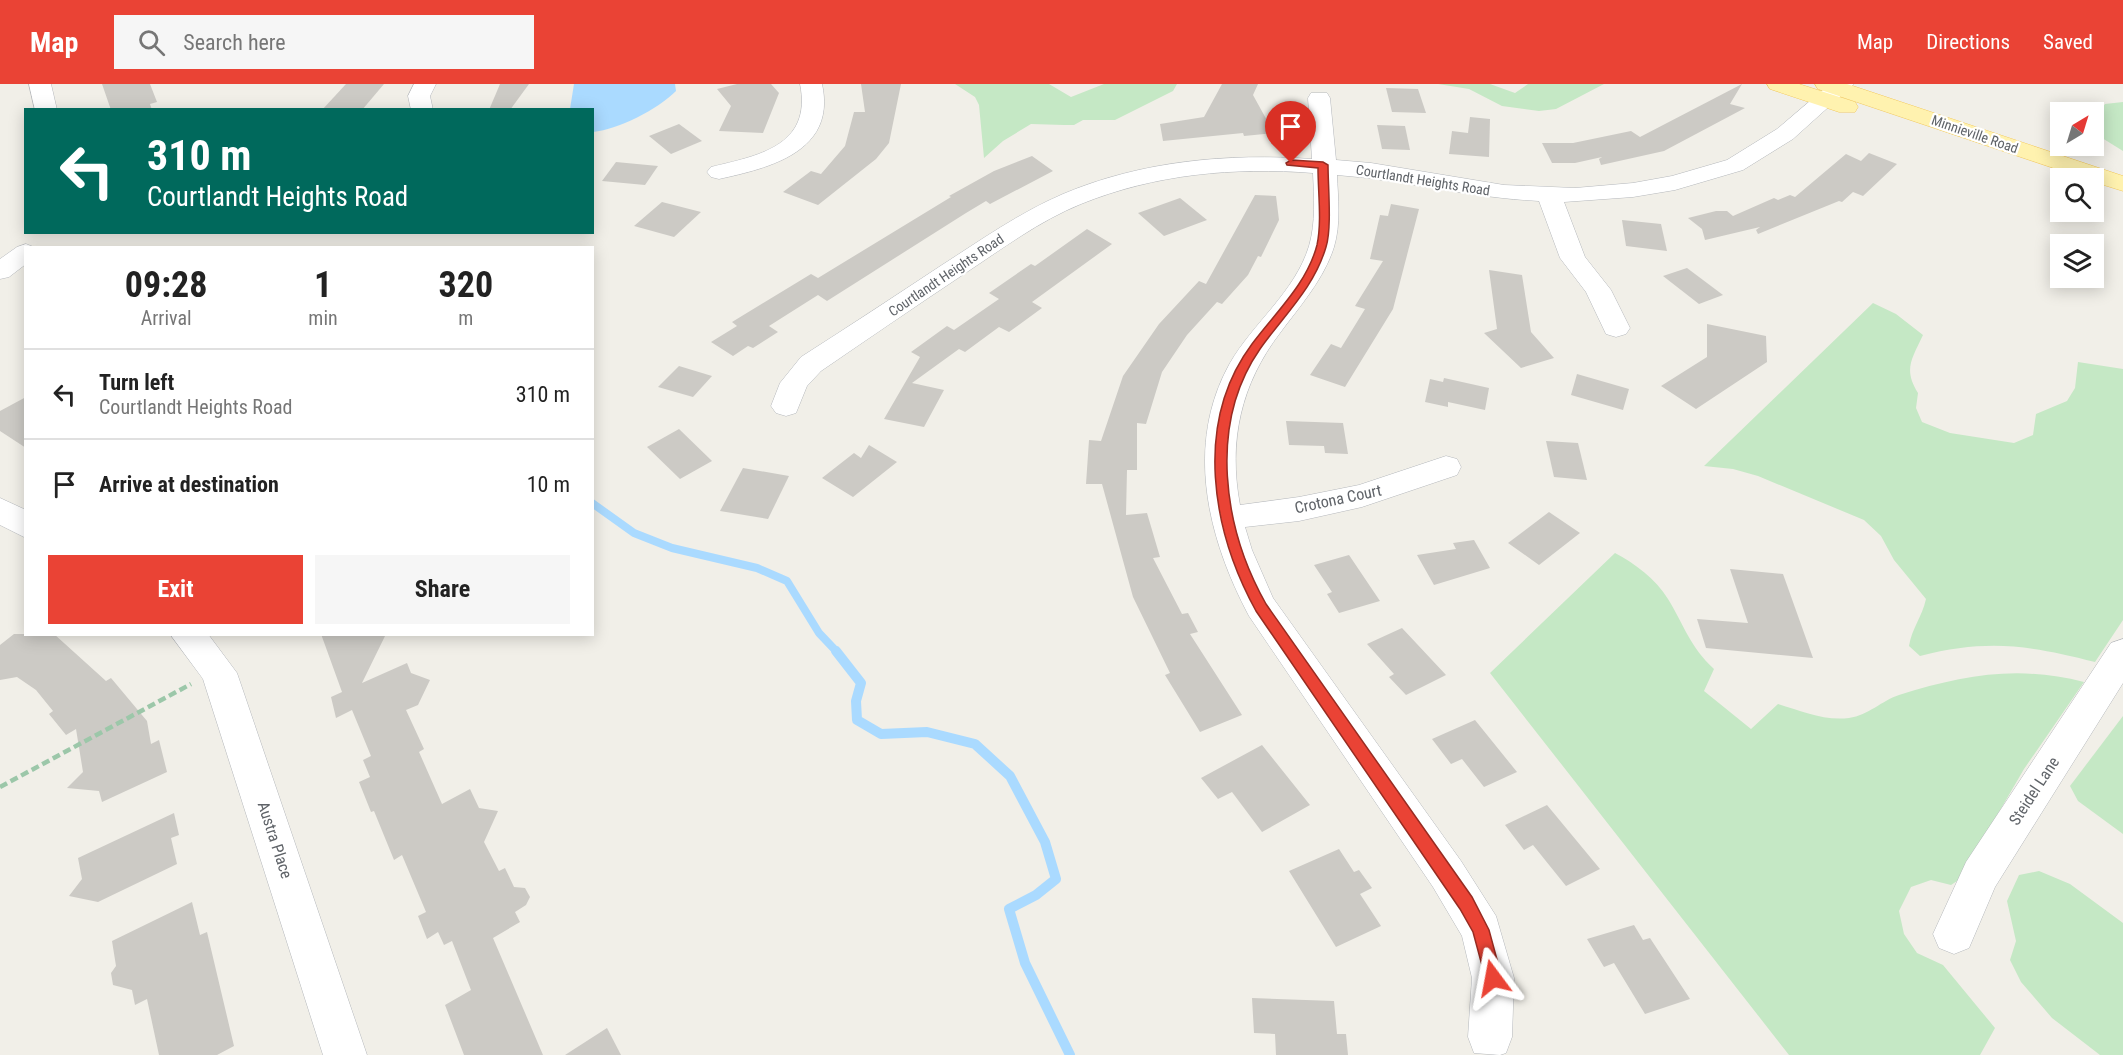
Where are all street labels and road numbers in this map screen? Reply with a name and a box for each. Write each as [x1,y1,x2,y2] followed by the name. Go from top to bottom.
[1930,112,2020,156] street label: Minnieville Road
[1355,162,1491,198] street label: Courtlandt Heights Road
[885,230,1007,320] street label: Courtlandt Heights Road
[1293,480,1383,517] street label: Crotona Court
[2005,753,2063,829] street label: Steidel Lane
[254,799,296,881] street label: Austra Place

